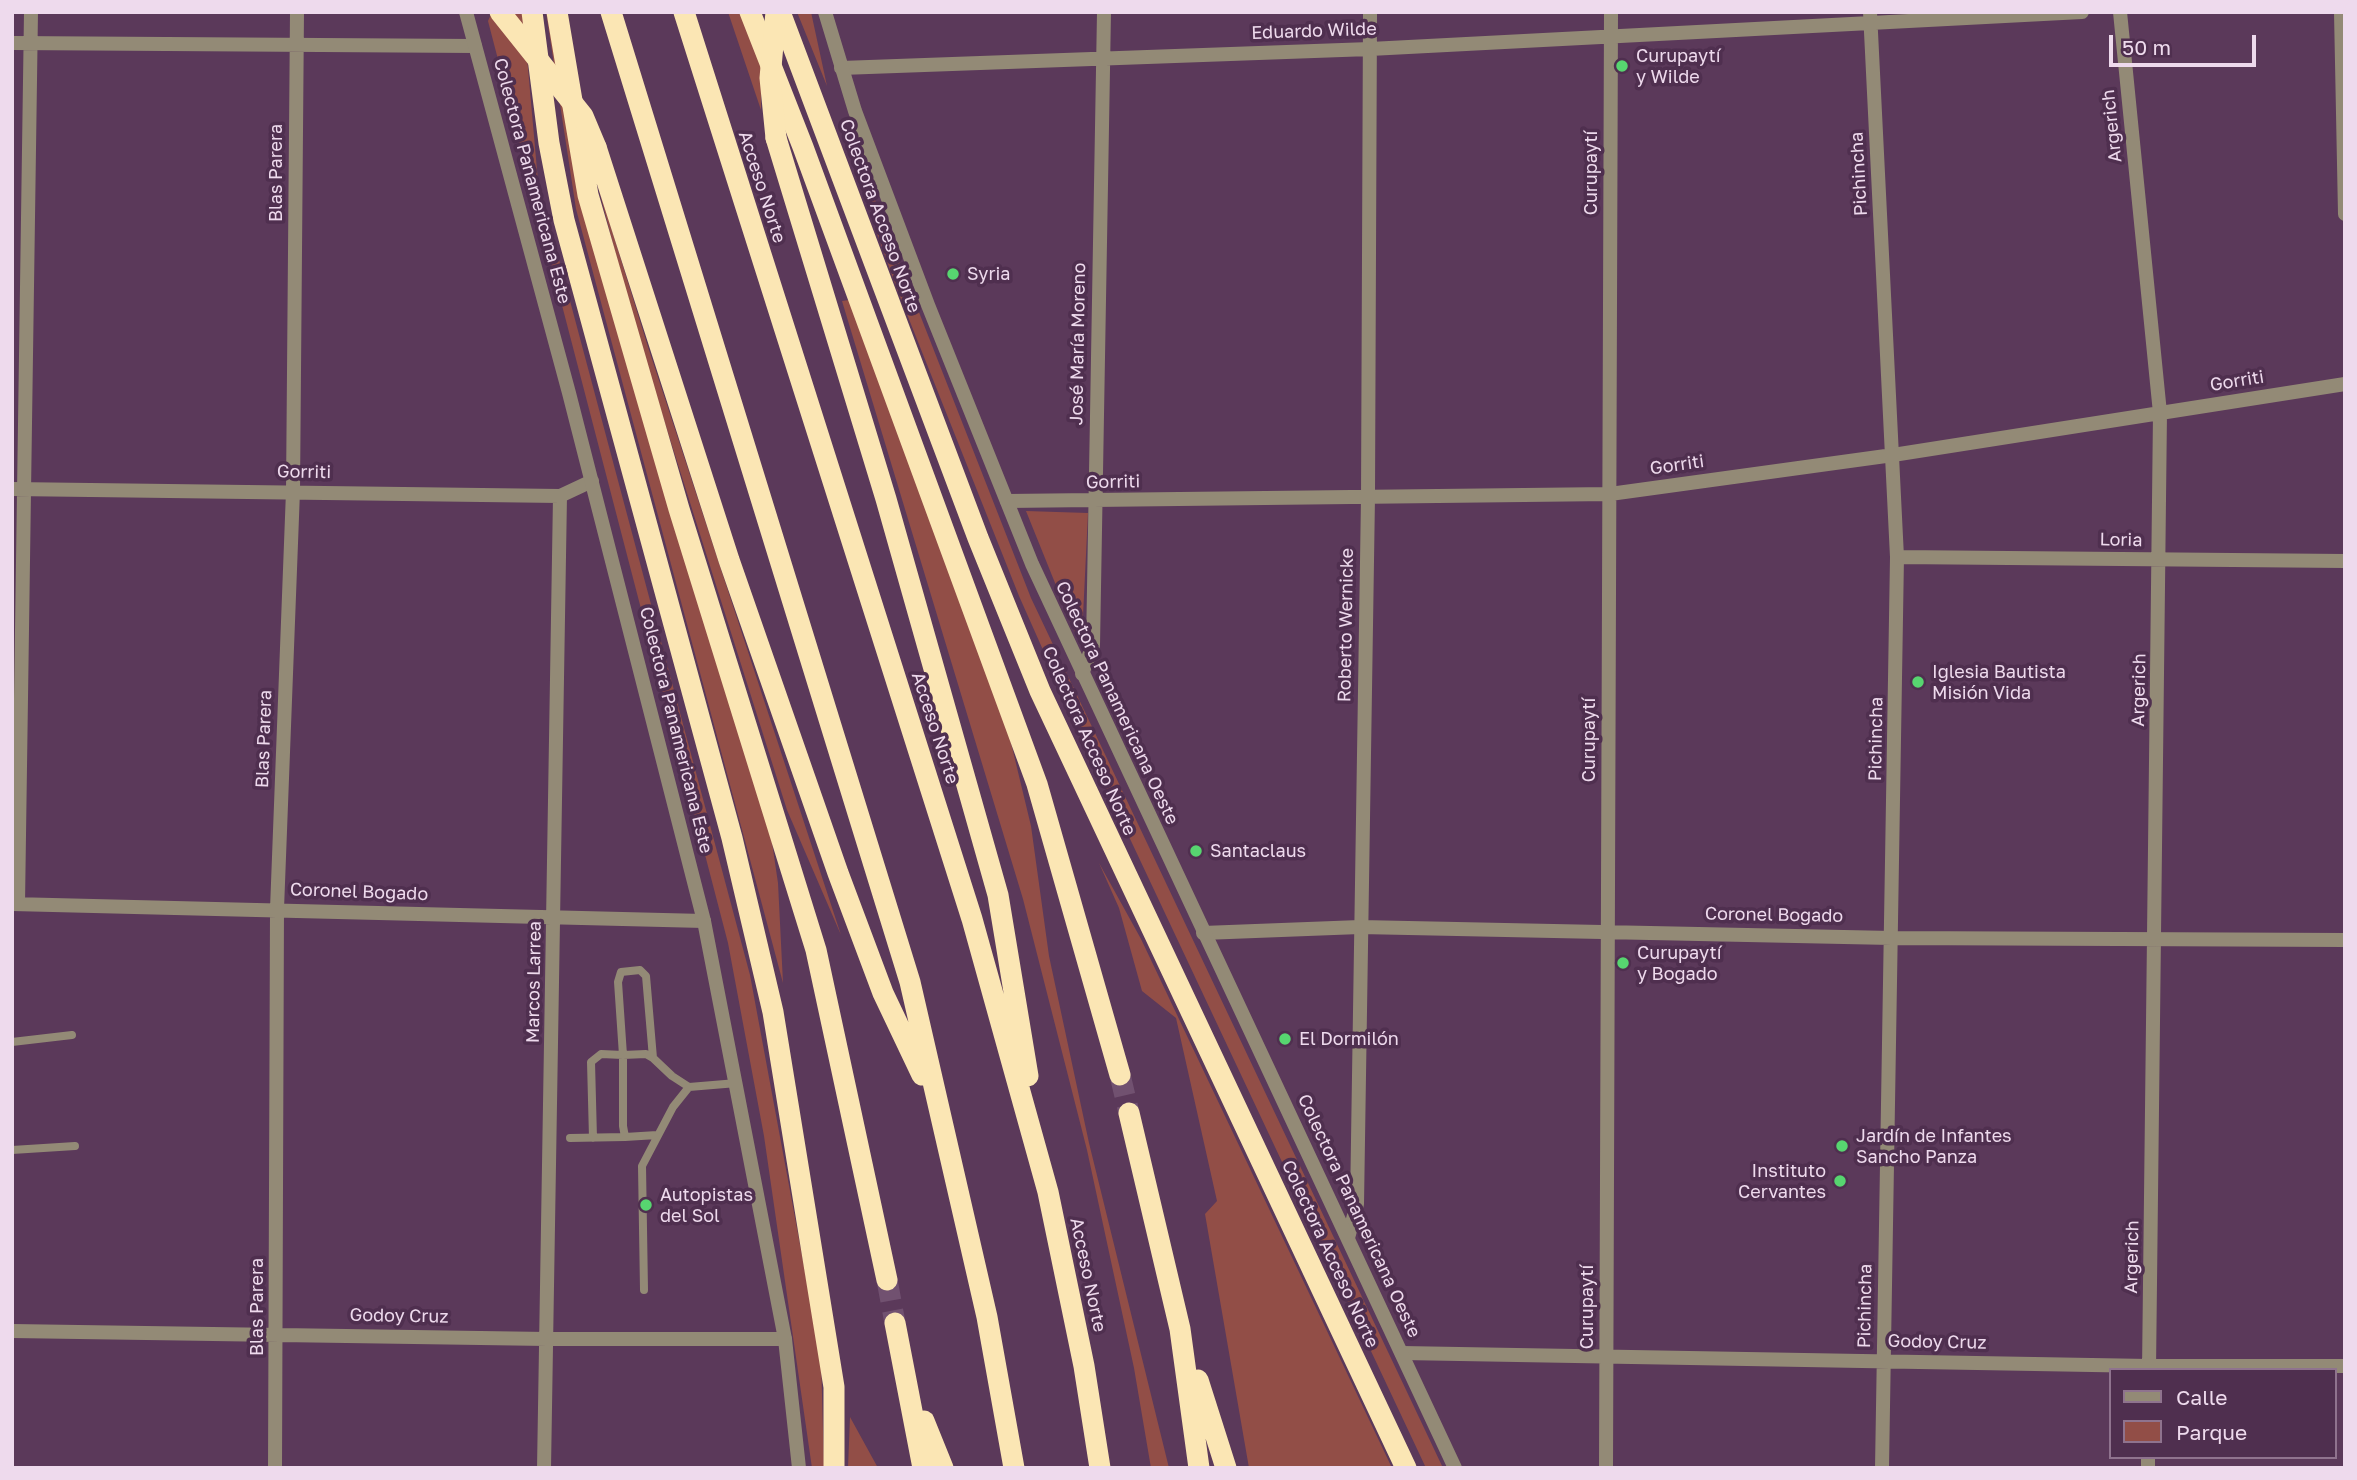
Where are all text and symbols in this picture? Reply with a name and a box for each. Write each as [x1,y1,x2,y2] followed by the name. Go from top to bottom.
[1251,18,1377,44] street label: Eduardo Wilde
[2112,21,2259,65] scale bar
[2122,34,2171,60] text: 50 m
[1636,45,1721,88] place label: Curupaytí y Wilde
[489,56,575,306] street label: Colectora Panamericana Este
[1614,58,1630,74] marker: Curupaytí y Wilde
[2097,89,2127,163] street label: Argerich
[835,116,925,316] street label: Colectora Acceso Norte
[265,124,287,222] street label: Blas Parera
[734,128,790,246] street label: Acceso Norte
[1580,131,1602,215] street label: Curupaytí
[1846,131,1872,217] street label: Pichincha
[1066,262,1090,426] street label: José María Moreno
[967,263,1010,285] place label: Syria
[945,266,961,282] marker: Syria
[2208,366,2266,396] street label: Gorriti
[1649,451,1705,479] street label: Gorriti
[277,461,331,483] street label: Gorriti
[1086,471,1140,493] street label: Gorriti
[2099,529,2143,551] street label: Loria
[1334,548,1358,702] street label: Roberto Wernicke
[1051,578,1183,828] street label: Colectora Panamericana Oeste
[635,604,717,856] street label: Colectora Panamericana Este
[1038,643,1140,839] street label: Colectora Acceso Norte
[2128,653,2150,727] street label: Argerich
[1932,661,2066,704] place label: Iglesia Bautista Misión Vida
[907,669,963,787] street label: Acceso Norte
[1910,674,1926,690] marker: Iglesia Bautista Misión Vida
[251,690,277,788] street label: Blas Parera
[1864,697,1888,781] street label: Pichincha
[1578,698,1600,782] street label: Curupaytí
[1210,840,1306,862] place label: Santaclaus
[1188,843,1204,859] marker: Santaclaus
[289,879,429,905] street label: Coronel Bogado
[1705,903,1843,927] street label: Coronel Bogado
[522,921,546,1043] street label: Marcos Larrea
[1637,942,1722,984] place label: Curupaytí y Bogado
[1615,955,1631,971] marker: Curupaytí y Bogado
[1299,1028,1399,1050] place label: El Dormilón
[1277,1031,1293,1047] marker: El Dormilón
[1293,1091,1425,1341] street label: Colectora Panamericana Oeste
[1856,1125,2012,1168] place label: Jardín de Infantes Sancho Panza
[1834,1138,1850,1154] marker: Jardín de Infantes Sancho Panza
[1277,1157,1383,1351] street label: Colectora Acceso Norte
[1738,1160,1826,1202] place label: Instituto Cervantes
[1832,1173,1848,1189] marker: Instituto Cervantes
[660,1184,753,1226] place label: Autopistas del Sol
[638,1197,654,1213] marker: Autopistas del Sol
[1065,1216,1111,1334] street label: Acceso Norte
[2121,1220,2143,1294] street label: Argerich
[246,1258,268,1356] street label: Blas Parera
[1853,1264,1877,1348] street label: Pichincha
[1576,1265,1598,1349] street label: Curupaytí
[349,1304,449,1328] street label: Godoy Cruz
[1887,1330,1987,1354] street label: Godoy Cruz
[2108,1368,2336,1459] legend
[2176,1384,2228,1410] text: Calle
[2176,1419,2247,1445] text: Parque

